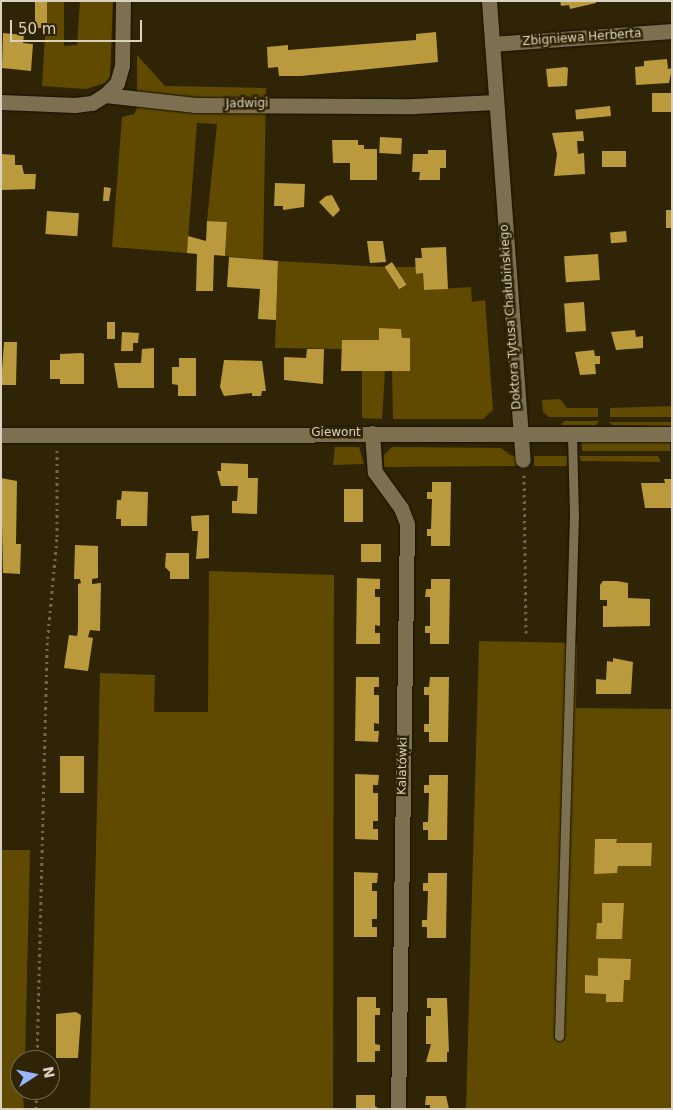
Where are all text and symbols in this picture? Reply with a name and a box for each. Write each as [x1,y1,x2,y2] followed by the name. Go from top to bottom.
[12,10,145,42] scale bar
[18,20,56,38] text: 50 m
[522,27,642,49] street label: Zbigniewa Herberta
[226,96,268,112] street label: Jadwigi
[497,224,525,410] street label: Doktora Tytusa Chałubińskiego
[311,426,361,440] street label: Giewont
[395,737,411,795] street label: Kalatówki
[10,1050,60,1100] north arrow
[40,1065,58,1080] text: N

